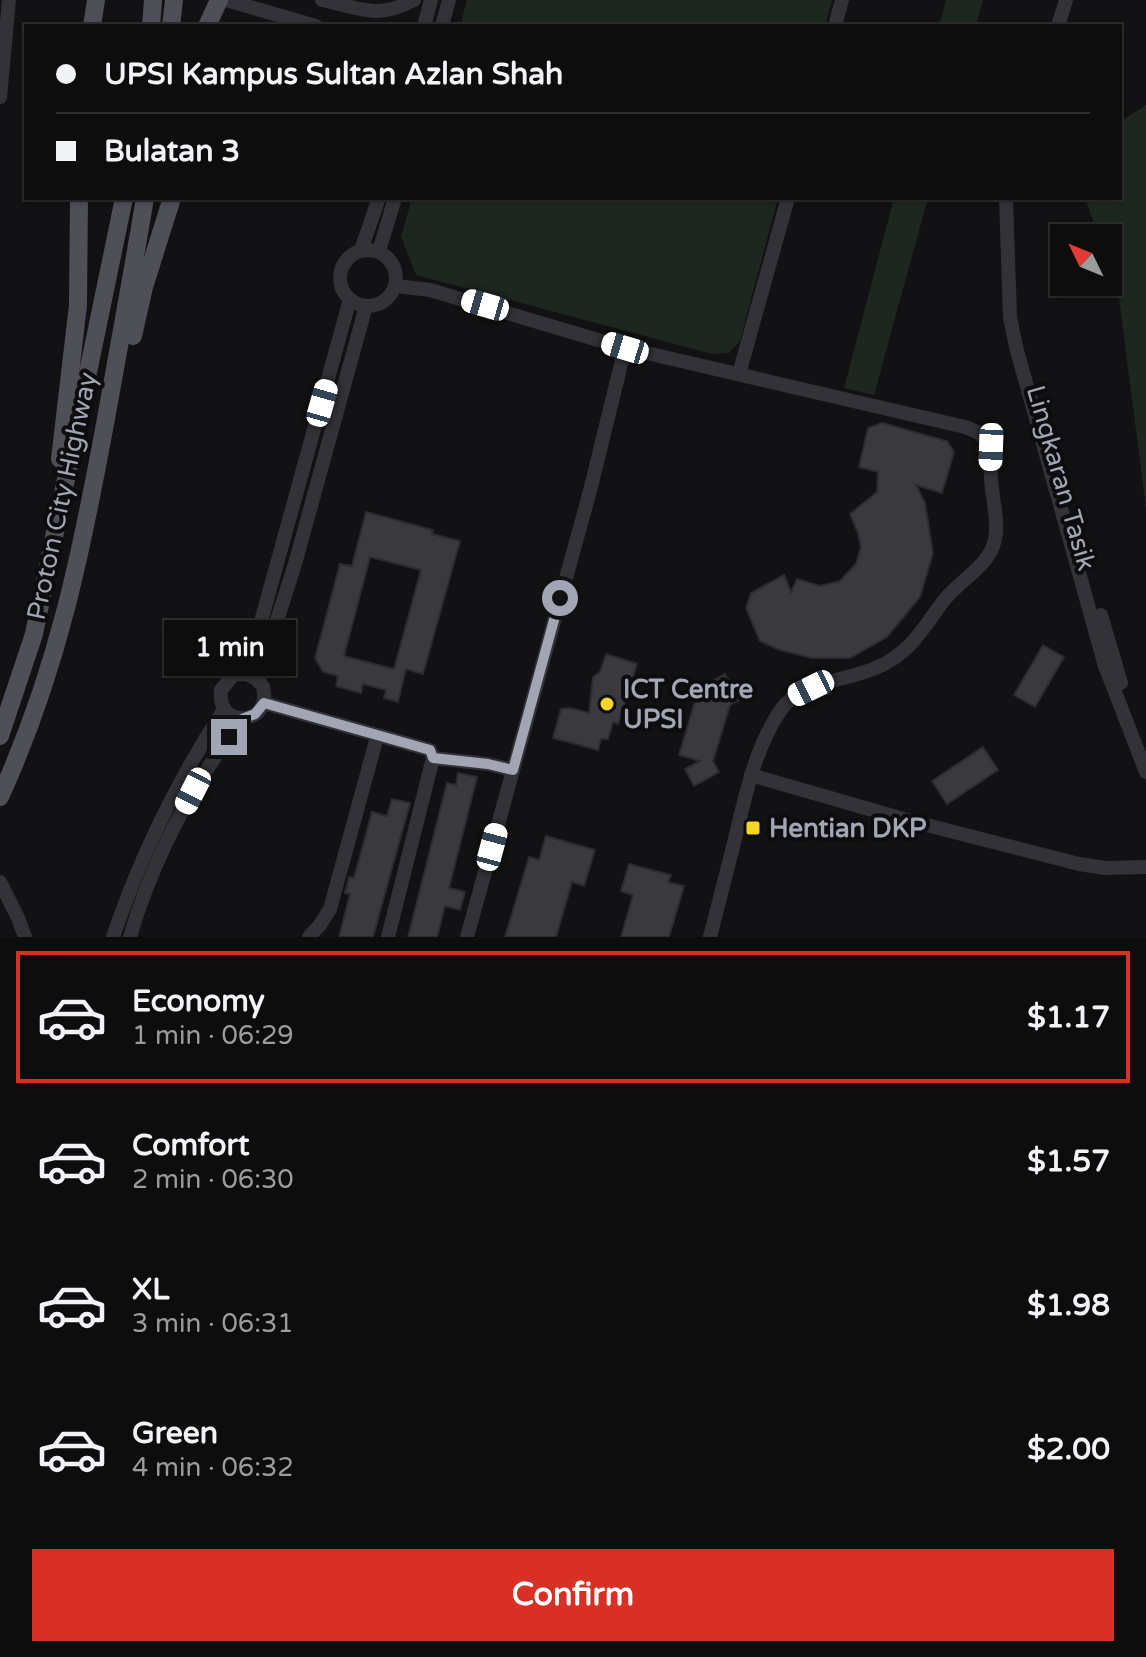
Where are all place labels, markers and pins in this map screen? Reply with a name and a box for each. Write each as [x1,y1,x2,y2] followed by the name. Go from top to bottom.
[623,674,753,735] place label: ICT Centre UPSI
[598,695,616,713] marker: ICT Centre UPSI
[769,813,927,844] place label: Hentian DKP
[744,819,762,837] marker: Hentian DKP

